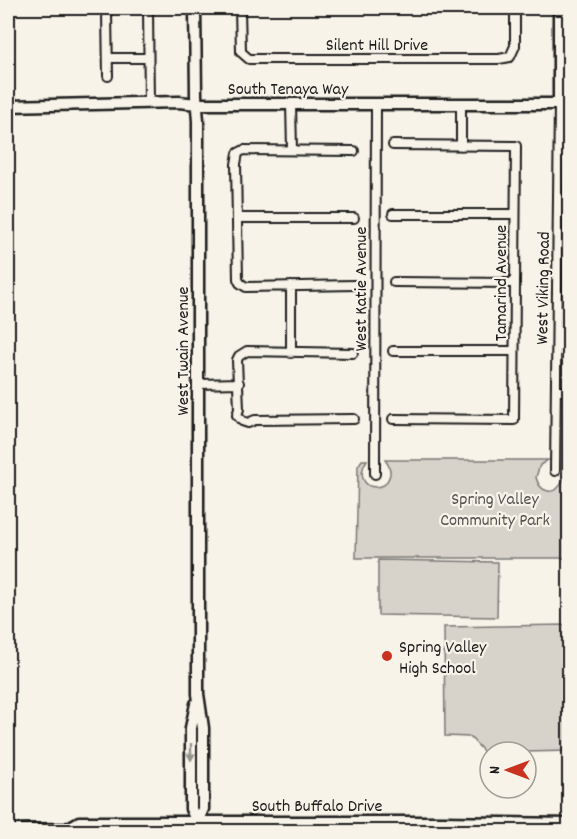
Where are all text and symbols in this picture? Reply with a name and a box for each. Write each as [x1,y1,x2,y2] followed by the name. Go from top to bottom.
[326,34,428,59] street label: Silent Hill Drive
[228,78,349,103] street label: South Tenaya Way
[490,225,515,341] street label: Tamarind Avenue
[350,227,375,351] street label: West Katie Avenue
[531,231,558,345] street label: West Viking Road
[172,287,197,415] street label: West Twain Avenue
[440,488,550,534] park label: Spring Valley Community Park
[399,636,487,682] place label: Spring Valley High School
[380,649,394,663] marker: Spring Valley High School
[478,740,538,800] north arrow
[186,742,196,761] one-way arrow
[484,766,507,774] text: N
[252,795,382,820] street label: South Buffalo Drive

